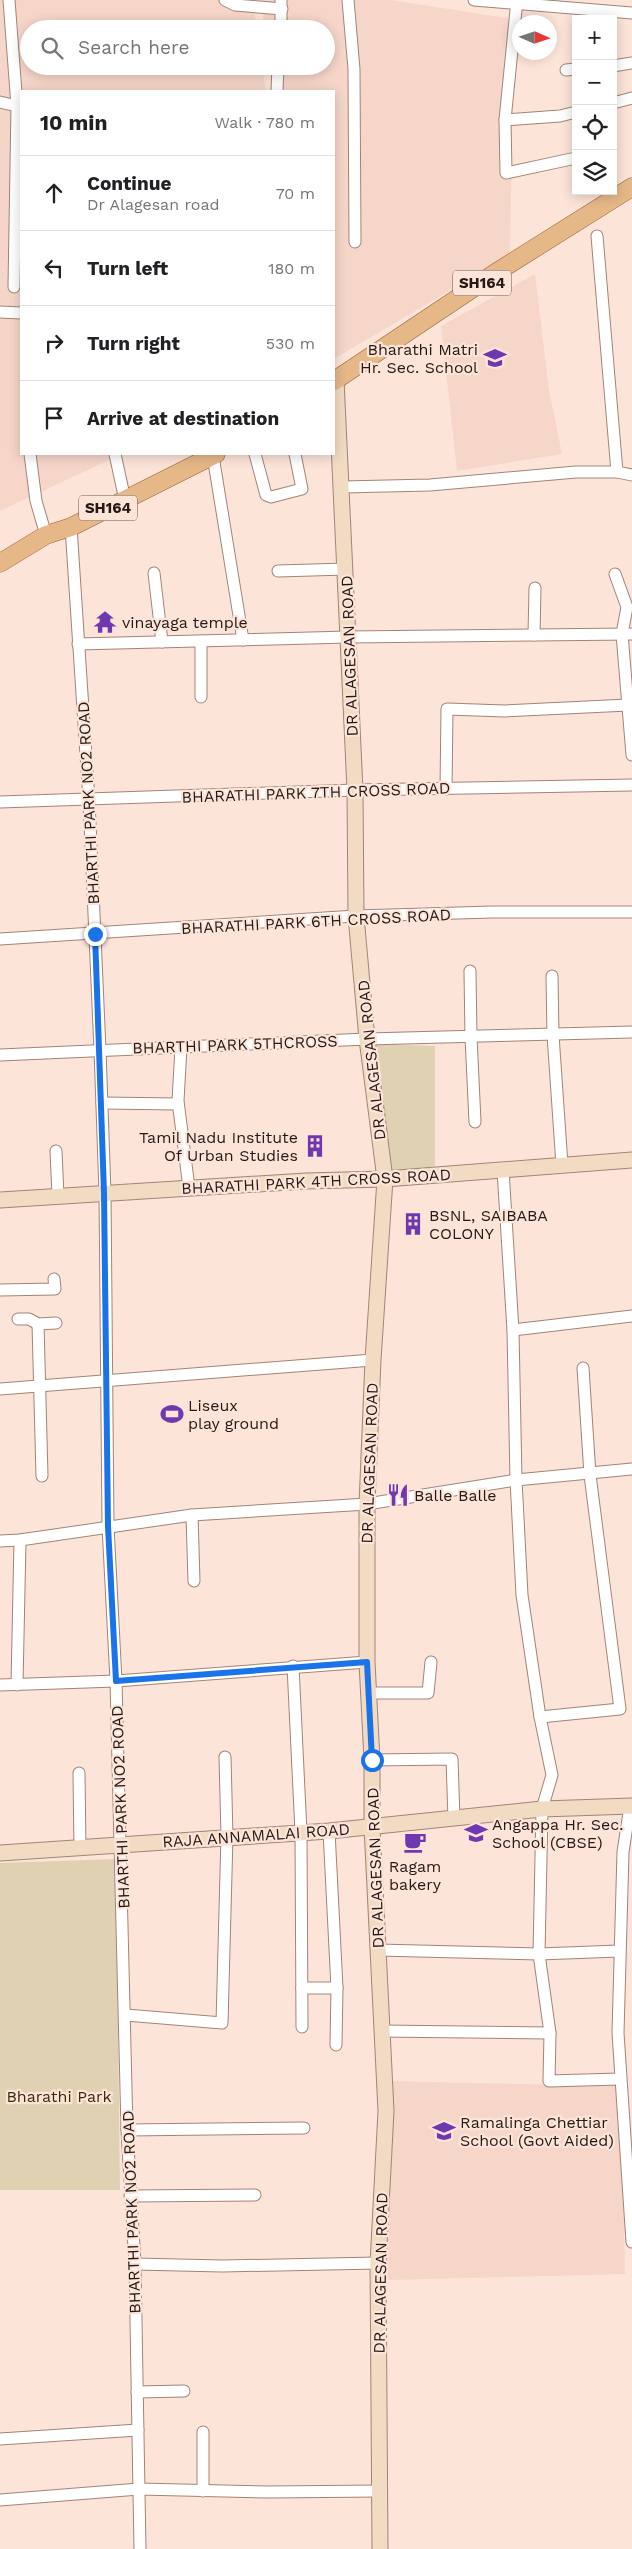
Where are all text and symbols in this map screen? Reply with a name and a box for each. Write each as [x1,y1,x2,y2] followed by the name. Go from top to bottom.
[512,15,557,60] north arrow
[572,15,617,195] map controls
[572,15,617,60] button: +
[20,20,335,75] search box
[38,34,66,62] icon: search
[78,36,189,59] text: Search here
[572,60,617,105] button: −
[572,105,617,150] button: locate
[40,110,107,135] text: 10 min
[215,113,315,132] text: Walk · 780 m
[572,150,617,195] button: layers
[87,172,171,195] text: Continue
[40,179,68,207] icon: ahead
[276,184,315,203] text: 70 m
[87,195,220,214] text: Dr Alagesan road
[40,254,68,282] icon: left
[87,257,168,280] text: Turn left
[268,259,315,278] text: 180 m
[453,270,511,296] road number: SH164
[40,329,68,357] icon: right
[87,332,180,355] text: Turn right
[266,334,315,353] text: 530 m
[360,340,478,377] place label: Bharathi Matri Hr. Sec. School
[482,345,508,371] school or university icon: Bharathi Matri Hr. Sec. School
[40,404,68,432] icon: arrive
[87,407,279,430] text: Arrive at destination
[79,496,137,520] road number: SH164
[337,575,362,737] street label: DR ALAGESAN ROAD
[92,609,118,635] temple icon: vinayaga temple
[122,613,248,632] place label: vinayaga temple
[74,701,103,905] street label: BHARTHI PARK NO2 ROAD
[181,778,451,807] street label: BHARATHI PARK 7TH CROSS ROAD
[181,905,452,938] street label: BHARATHI PARK 6TH CROSS ROAD
[84,923,107,946] route end
[354,979,389,1141] street label: DR ALAGESAN ROAD
[132,1031,338,1058] street label: BHARTHI PARK 5THCROSS
[139,1128,298,1165] place label: Tamil Nadu Institute Of Urban Studies
[302,1133,328,1159] building icon: Tamil Nadu Institute Of Urban Studies
[181,1165,451,1198] street label: BHARATHI PARK 4TH CROSS ROAD
[429,1206,548,1243] place label: BSNL, SAIBABA COLONY
[400,1211,426,1237] building icon: BSNL, SAIBABA COLONY
[357,1382,382,1544] street label: DR ALAGESAN ROAD
[188,1396,279,1433] place label: Liseux play ground
[159,1401,185,1427] sports icon: Liseux play ground
[385,1482,411,1508] restaurant icon: Balle Balle
[414,1486,497,1505] place label: Balle Balle
[107,1705,134,1909] street label: BHARTHI PARK NO2 ROAD
[361,1749,384,1772] route start
[363,1787,388,1949] street label: DR ALAGESAN ROAD
[492,1815,624,1852] place label: Angappa Hr. Sec. School (CBSE)
[162,1819,350,1852] street label: RAJA ANNAMALAI ROAD
[463,1820,489,1846] school or university icon: Angappa Hr. Sec. School (CBSE)
[402,1829,428,1855] cafe icon: Ragam bakery
[389,1857,442,1894] place label: Ragam bakery
[6,2087,112,2106] park label: Bharathi Park
[118,2110,145,2314] street label: BHARTHI PARK NO2 ROAD
[460,2113,614,2150] place label: Ramalinga Chettiar School (Govt Aided)
[431,2118,457,2144] school or university icon: Ramalinga Chettiar School (Govt Aided)
[370,2192,391,2354] street label: DR ALAGESAN ROAD

